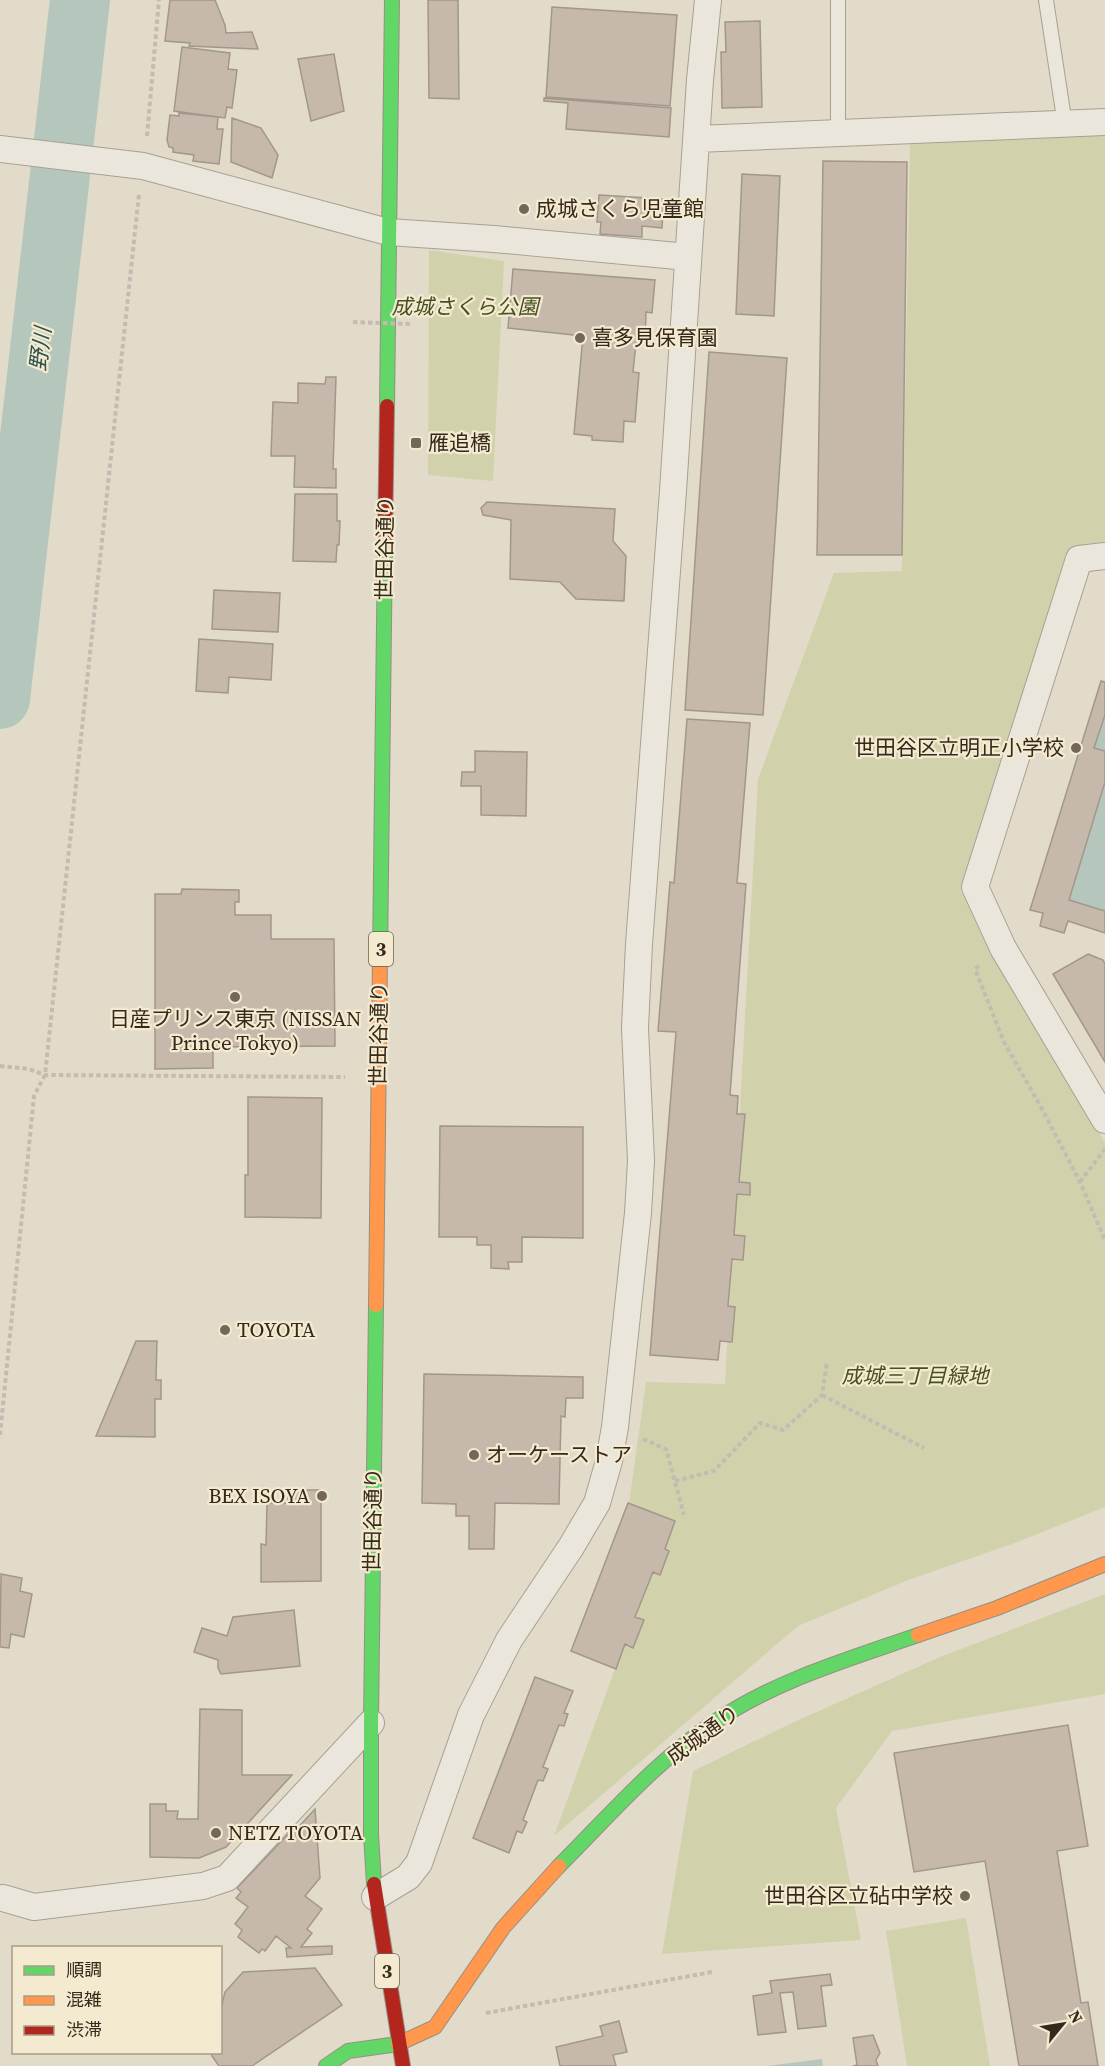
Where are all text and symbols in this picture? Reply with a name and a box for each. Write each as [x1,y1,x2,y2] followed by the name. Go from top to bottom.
[536,194,704,223] place label: 成城さくら児童館
[517,202,531,216] marker: 成城さくら児童館
[392,292,541,321] park label: 成城さくら公園
[22,323,58,373] water label: 野川
[592,323,718,352] place label: 喜多見保育園
[573,331,587,345] marker: 喜多見保育園
[428,428,491,457] place label: 雁追橋
[409,436,423,450] marker: 雁追橋
[369,495,400,601] street label: 世田谷通り
[854,733,1064,762] place label: 世田谷区立明正小学校
[1069,741,1083,755] marker: 世田谷区立明正小学校
[369,932,393,966] road number: 3
[363,981,394,1087] street label: 世田谷通り
[228,990,242,1004] marker: 日産プリンス東京 (NISSAN Prince Tokyo)
[109,1004,361,1057] place label: 日産プリンス東京 (NISSAN Prince Tokyo)
[237,1315,316,1344] place label: TOYOTA
[218,1323,232,1337] marker: TOYOTA
[842,1361,990,1390] park label: 成城三丁目緑地
[486,1440,632,1469] place label: オーケーストア
[467,1448,481,1462] marker: オーケーストア
[357,1467,388,1573] street label: 世田谷通り
[208,1481,310,1510] place label: BEX ISOYA
[315,1489,329,1503] marker: BEX ISOYA
[660,1698,745,1771] street label: 成城通り
[228,1818,363,1847] place label: NETZ TOYOTA
[209,1826,223,1840] marker: NETZ TOYOTA
[764,1881,953,1910] place label: 世田谷区立砧中学校
[958,1889,972,1903] marker: 世田谷区立砧中学校
[12,1946,222,2054] legend
[375,1954,399,1988] road number: 3
[66,1957,102,1982] text: 順調
[66,1987,102,2012] text: 混雑
[1033,1994,1093,2054] north arrow
[1064,2006,1089,2027] text: N
[66,2017,102,2042] text: 渋滞

